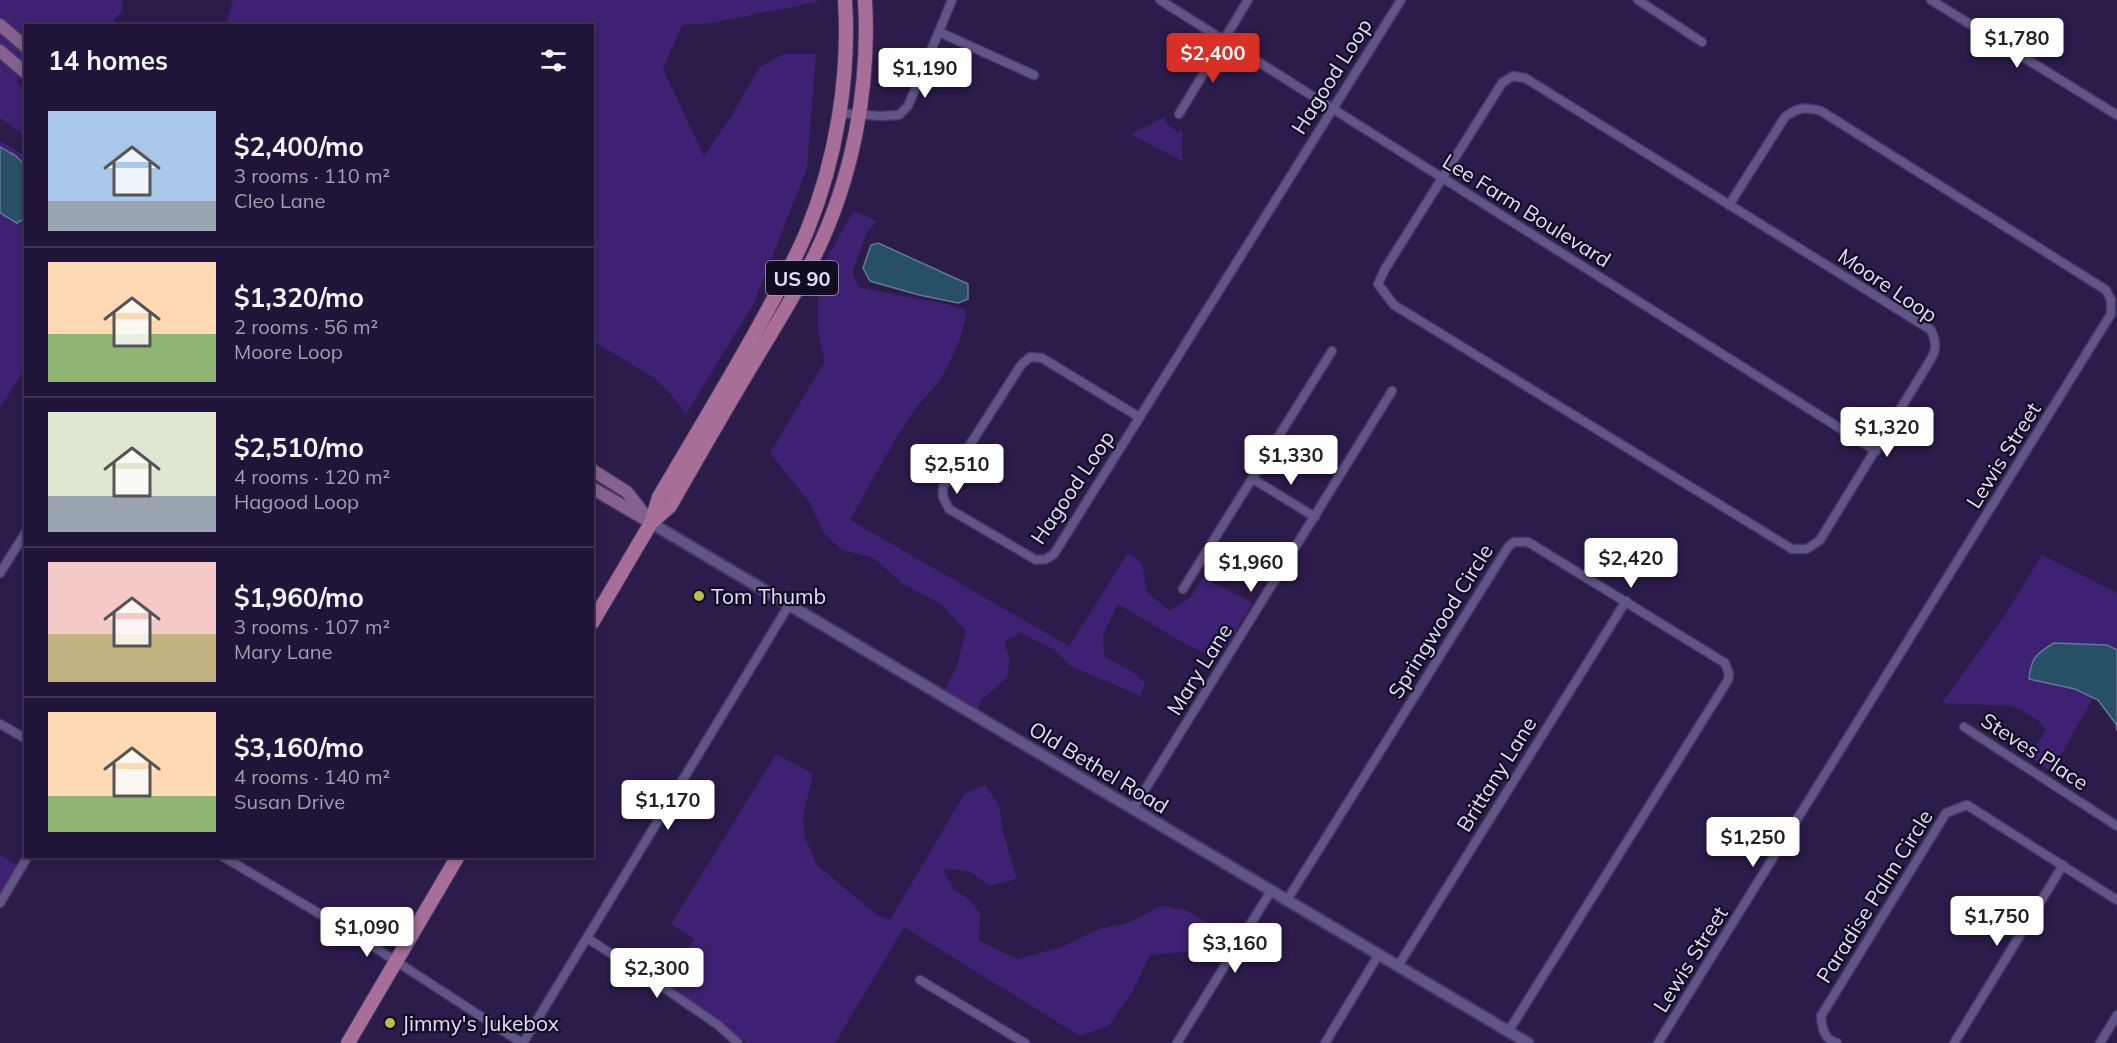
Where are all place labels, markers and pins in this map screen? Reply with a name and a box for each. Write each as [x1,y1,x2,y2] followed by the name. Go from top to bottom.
[1968,18,2066,69] pin: $1,780
[1164,33,1262,84] pin: $2,400
[876,48,974,99] pin: $1,190
[1838,407,1936,458] pin: $1,320
[1242,435,1340,486] pin: $1,330
[908,444,1006,495] pin: $2,510
[1582,538,1680,589] pin: $2,420
[1202,542,1300,593] pin: $1,960
[711,583,826,609] place label: Tom Thumb
[692,589,706,603] marker: Tom Thumb
[619,780,717,831] pin: $1,170
[1704,817,1802,868] pin: $1,250
[1948,896,2046,947] pin: $1,750
[318,907,416,958] pin: $1,090
[1186,923,1284,974] pin: $3,160
[608,948,706,999] pin: $2,300
[402,1010,559,1036] place label: Jimmy's Jukebox
[383,1016,397,1030] marker: Jimmy's Jukebox

